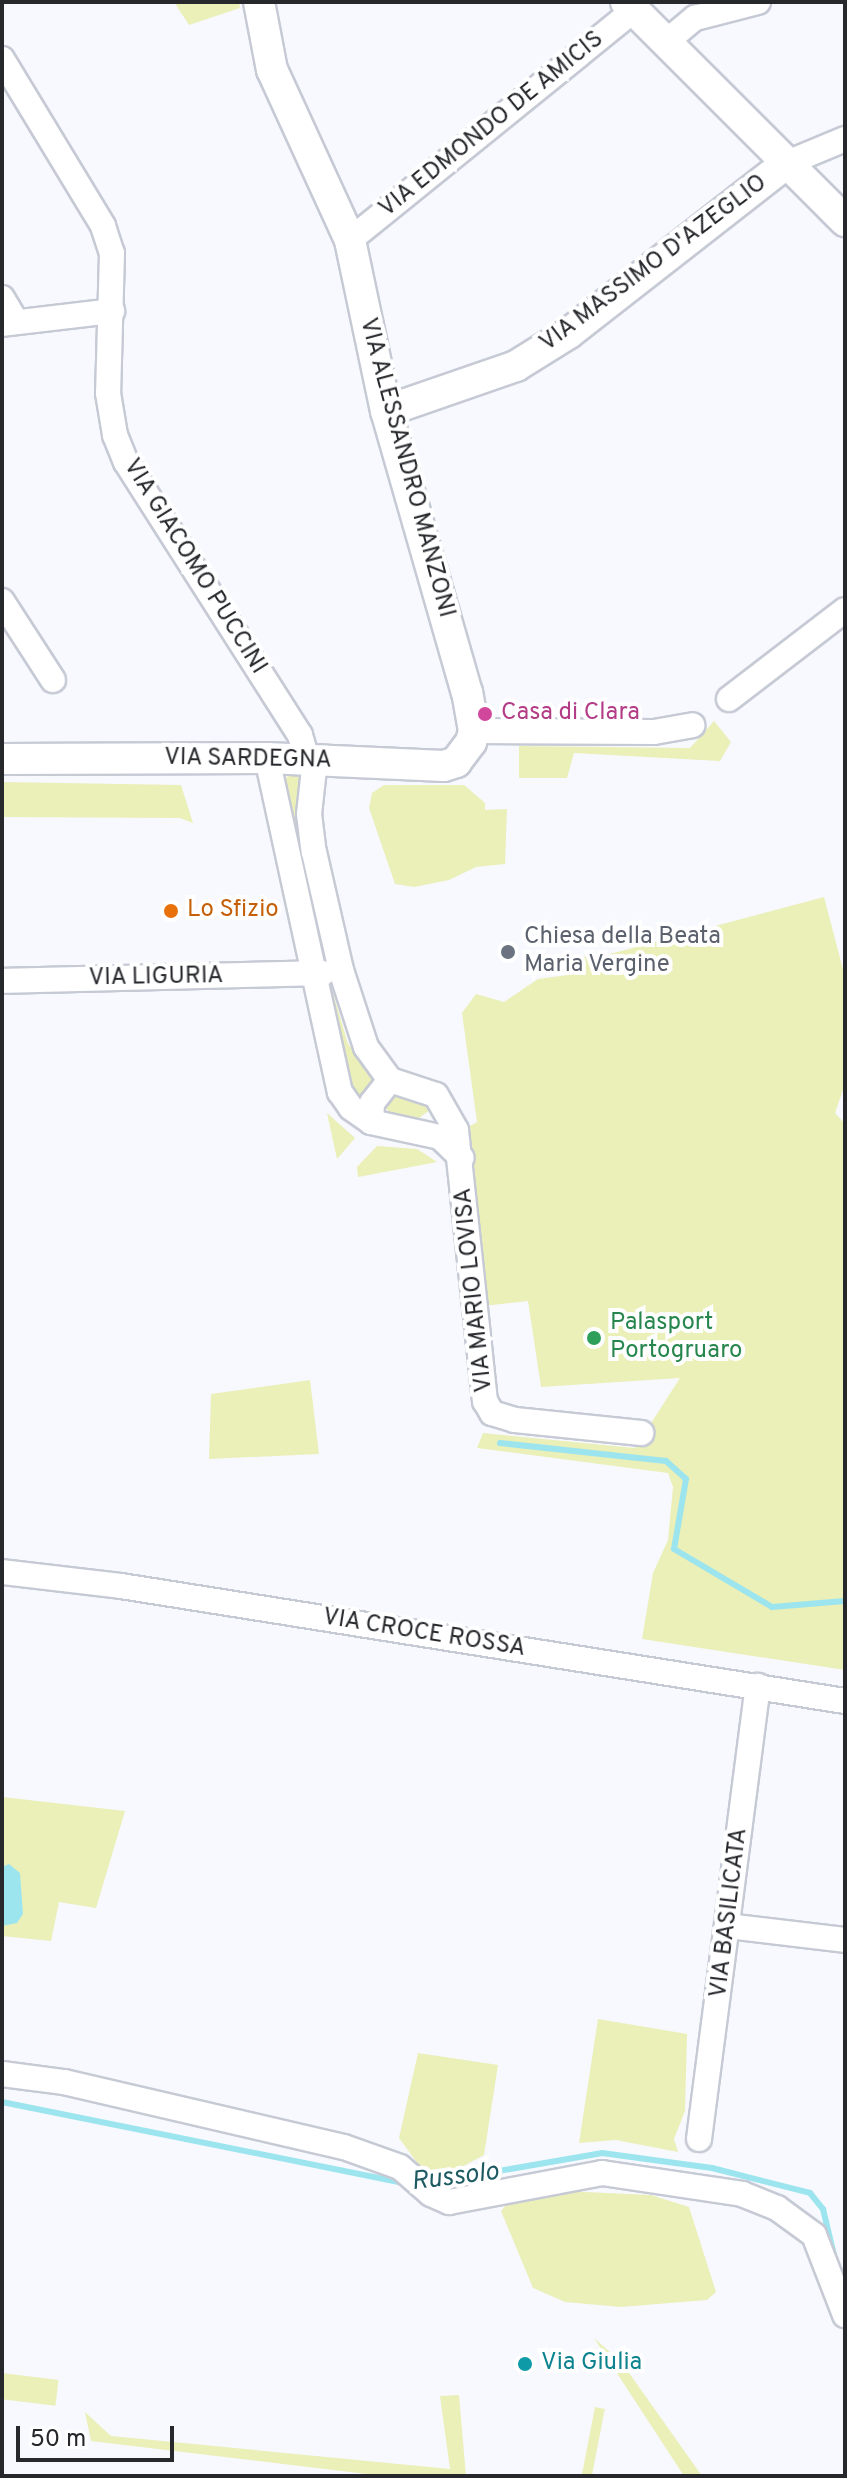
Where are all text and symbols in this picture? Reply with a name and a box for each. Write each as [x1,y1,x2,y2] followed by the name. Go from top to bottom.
[373,25,611,225] street label: VIA EDMONDO DE AMICIS
[535,169,773,359] street label: VIA MASSIMO D'AZEGLIO
[352,314,460,622] street label: VIA ALESSANDRO MANZONI
[116,454,272,680] street label: VIA GIACOMO PUCCINI
[501,700,640,728] place label: Casa di Clara
[476,705,494,723] marker: Casa di Clara
[163,744,333,776] street label: VIA SARDEGNA
[187,897,279,925] place label: Lo Sfizio
[162,902,180,920] marker: Lo Sfizio
[524,924,721,980] place label: Chiesa della Beata Maria Vergine
[499,943,517,961] marker: Chiesa della Beata Maria Vergine
[88,962,224,994] street label: VIA LIGURIA
[450,1186,500,1394] street label: VIA MARIO LOVISA
[610,1310,742,1366] place label: Palasport Portogruaro
[585,1329,603,1347] marker: Palasport Portogruaro
[320,1604,528,1664] street label: VIA CROCE ROSSA
[705,1826,755,2000] street label: VIA BASILICATA
[410,2157,500,2199] water label: Russolo
[541,2350,642,2378] place label: Via Giulia
[516,2355,534,2373] marker: Via Giulia
[20,2410,178,2460] scale bar
[30,2425,86,2455] text: 50 m

